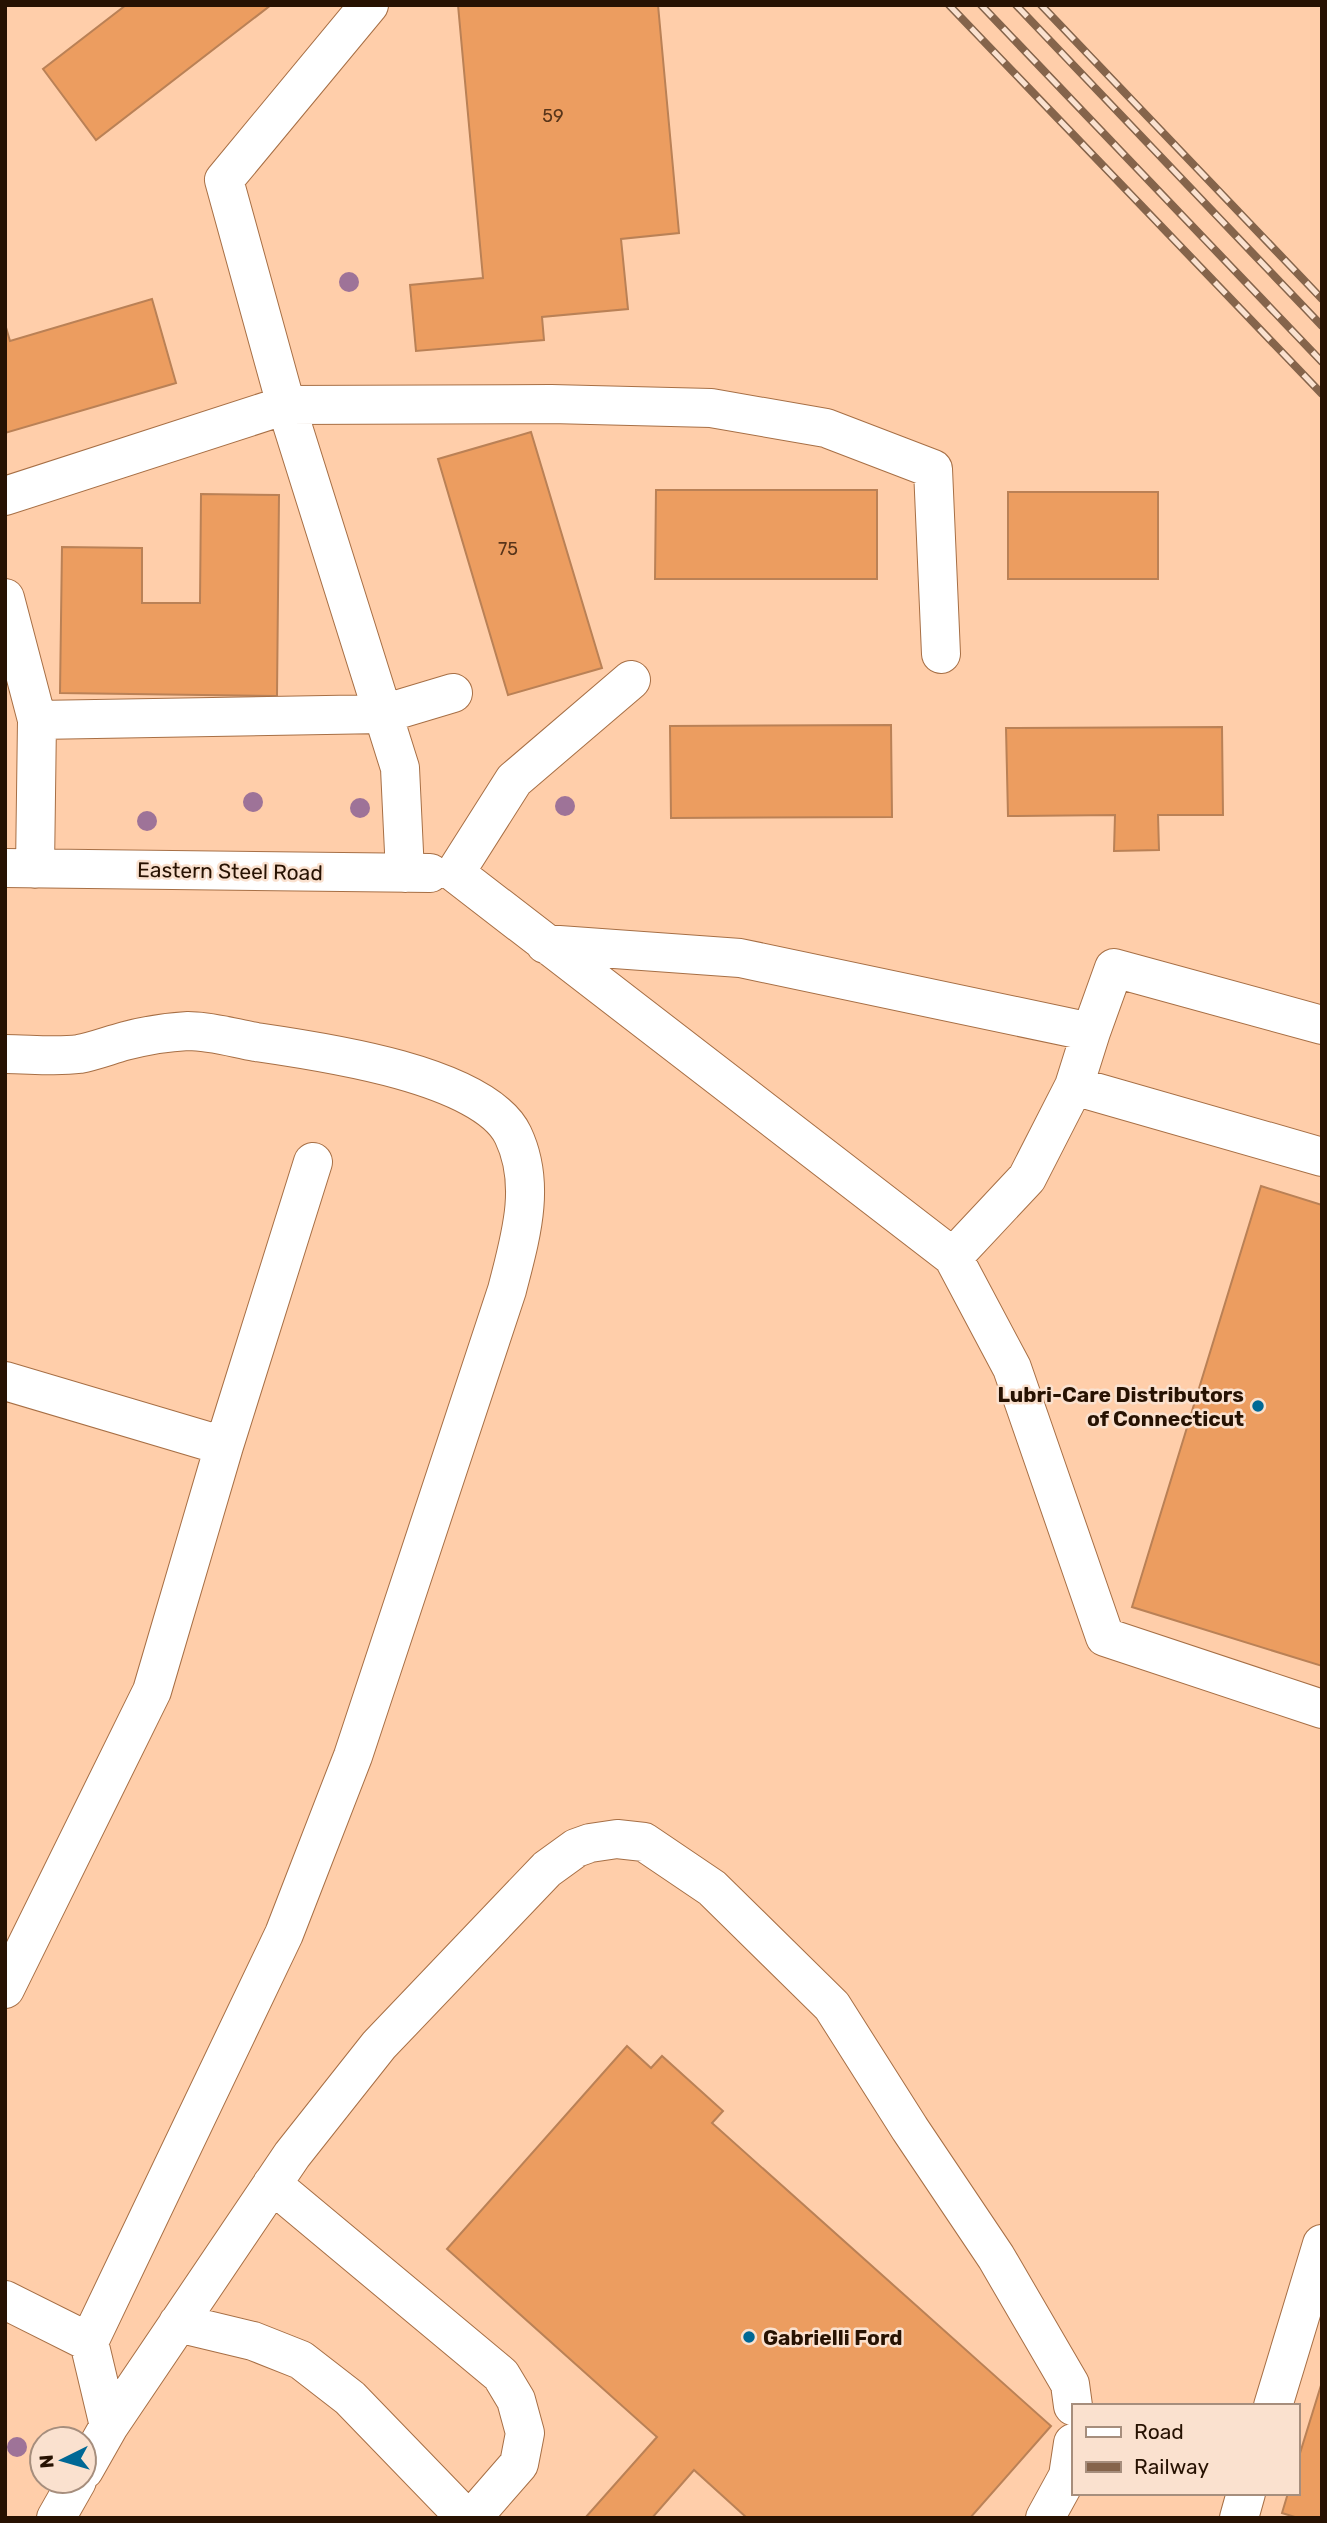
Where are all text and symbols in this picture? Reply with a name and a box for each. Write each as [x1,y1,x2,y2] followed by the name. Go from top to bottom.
[542,105,564,127] house number: 59
[498,538,518,560] house number: 75
[137,857,323,885] street label: Eastern Steel Road
[997,1382,1244,1431] place label: Lubri-Care Distributors of Connecticut
[1250,1398,1266,1414] marker: Lubri-Care Distributors of Connecticut
[763,2325,903,2350] place label: Gabrielli Ford
[741,2329,757,2345] marker: Gabrielli Ford
[1072,2404,1299,2495] legend
[1134,2419,1184,2444] text: Road
[28,2425,98,2495] north arrow
[35,2454,59,2469] text: N
[1134,2454,1209,2479] text: Railway

